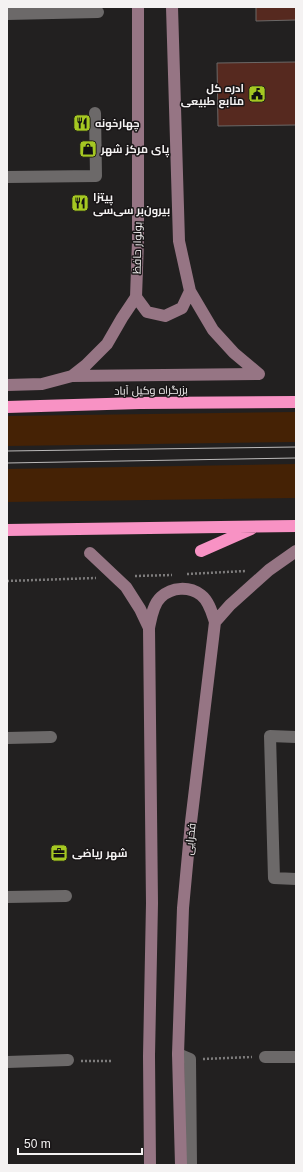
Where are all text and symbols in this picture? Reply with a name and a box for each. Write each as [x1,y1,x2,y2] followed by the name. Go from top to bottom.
[181,82,244,109] place label: ادره کل منابع طبیعی
[247,84,267,104] public building icon: ادره کل منابع طبیعی
[72,113,92,133] restaurant icon: چهارخونه
[95,117,140,132] place label: چهارخونه
[78,139,98,159] shop icon: پای مرکز شهر
[100,143,169,158] place label: پای مرکز شهر
[93,191,170,218] place label: پیتزا بیرون‌بر سی‌سی
[70,193,90,213] restaurant icon: پیتزا بیرون‌بر سی‌سی
[131,222,144,274] street label: بولوار حافظ
[114,383,188,398] street label: بزرگراه وکیل آباد
[182,822,199,856] street label: فخرایی
[49,843,69,863] office icon: شهر ریاضی
[72,847,127,861] place label: شهر ریاضی
[18,1130,142,1156] scale bar
[24,1137,51,1151] text: 50 m

